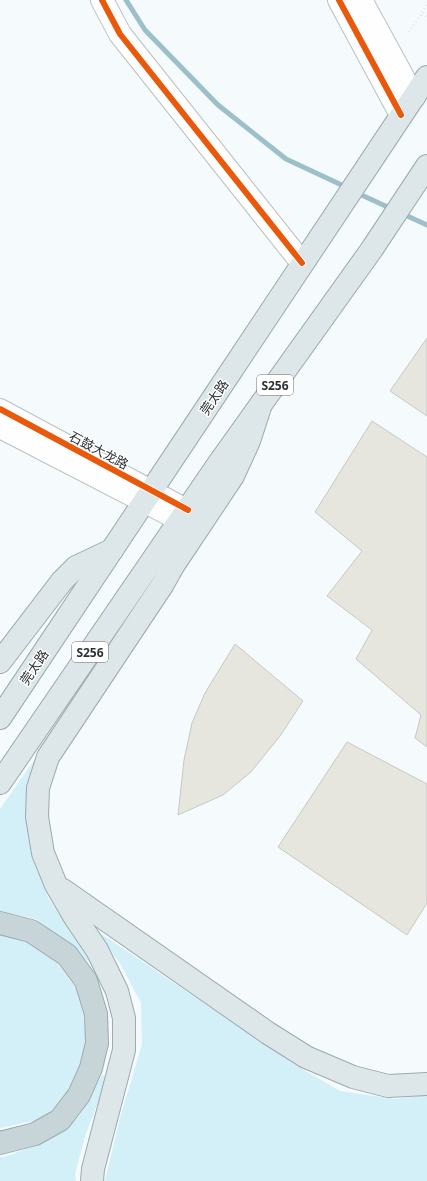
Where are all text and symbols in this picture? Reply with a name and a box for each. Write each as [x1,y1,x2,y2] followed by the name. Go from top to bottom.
[257,375,293,395] road number: S256
[196,376,232,418] street label: 莞太路
[66,427,132,473] street label: 石鼓大龙路
[72,642,108,662] road number: S256
[16,646,52,688] street label: 莞太路

